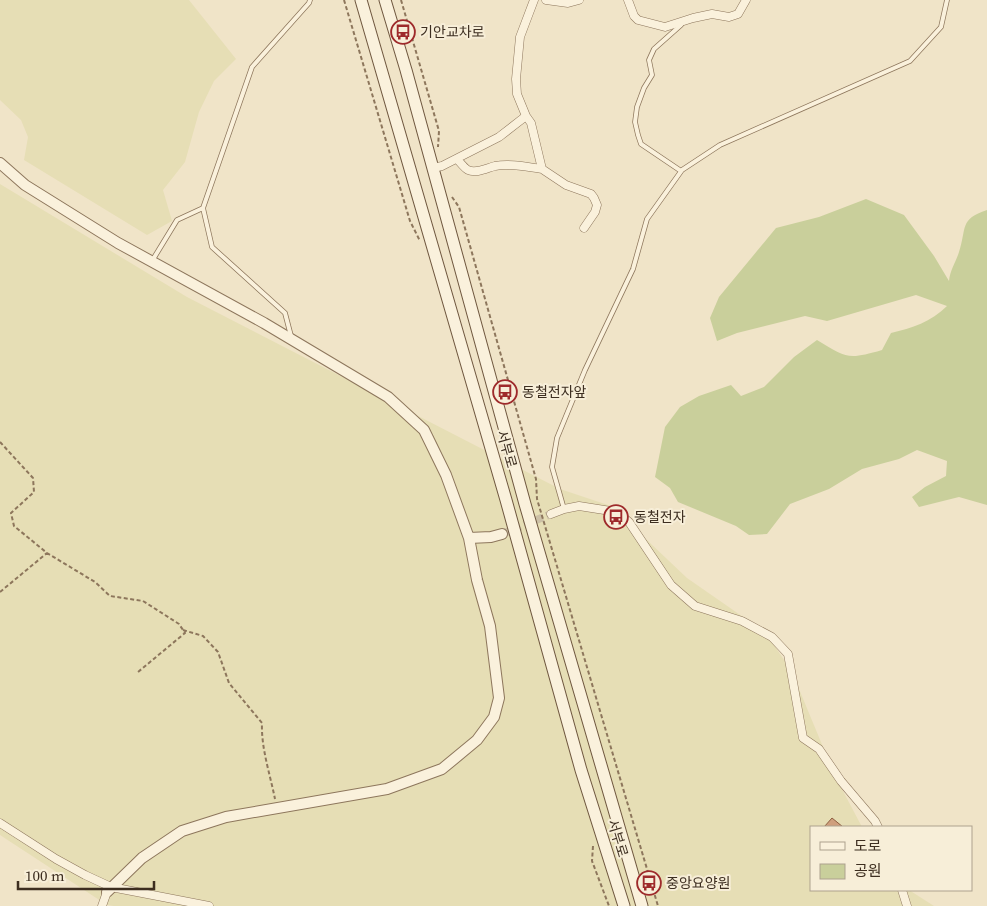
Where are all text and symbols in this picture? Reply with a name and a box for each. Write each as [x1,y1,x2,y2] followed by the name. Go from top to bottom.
[390,19,416,45] bus stop icon: 기안교차로
[420,22,485,42] place label: 기안교차로
[492,379,518,405] bus stop icon: 동철전자앞
[522,382,587,402] place label: 동철전자앞
[492,428,522,470] street label: 서부로
[603,504,629,530] bus stop icon: 동철전자
[634,507,686,527] place label: 동철전자
[603,817,633,860] street label: 서부로
[810,826,972,891] legend
[854,835,882,856] text: 도로
[18,858,154,890] scale bar
[854,860,882,881] text: 공원
[25,865,65,886] text: 100 m
[636,870,662,896] bus stop icon: 중앙요양원
[666,873,730,893] place label: 중앙요양원

